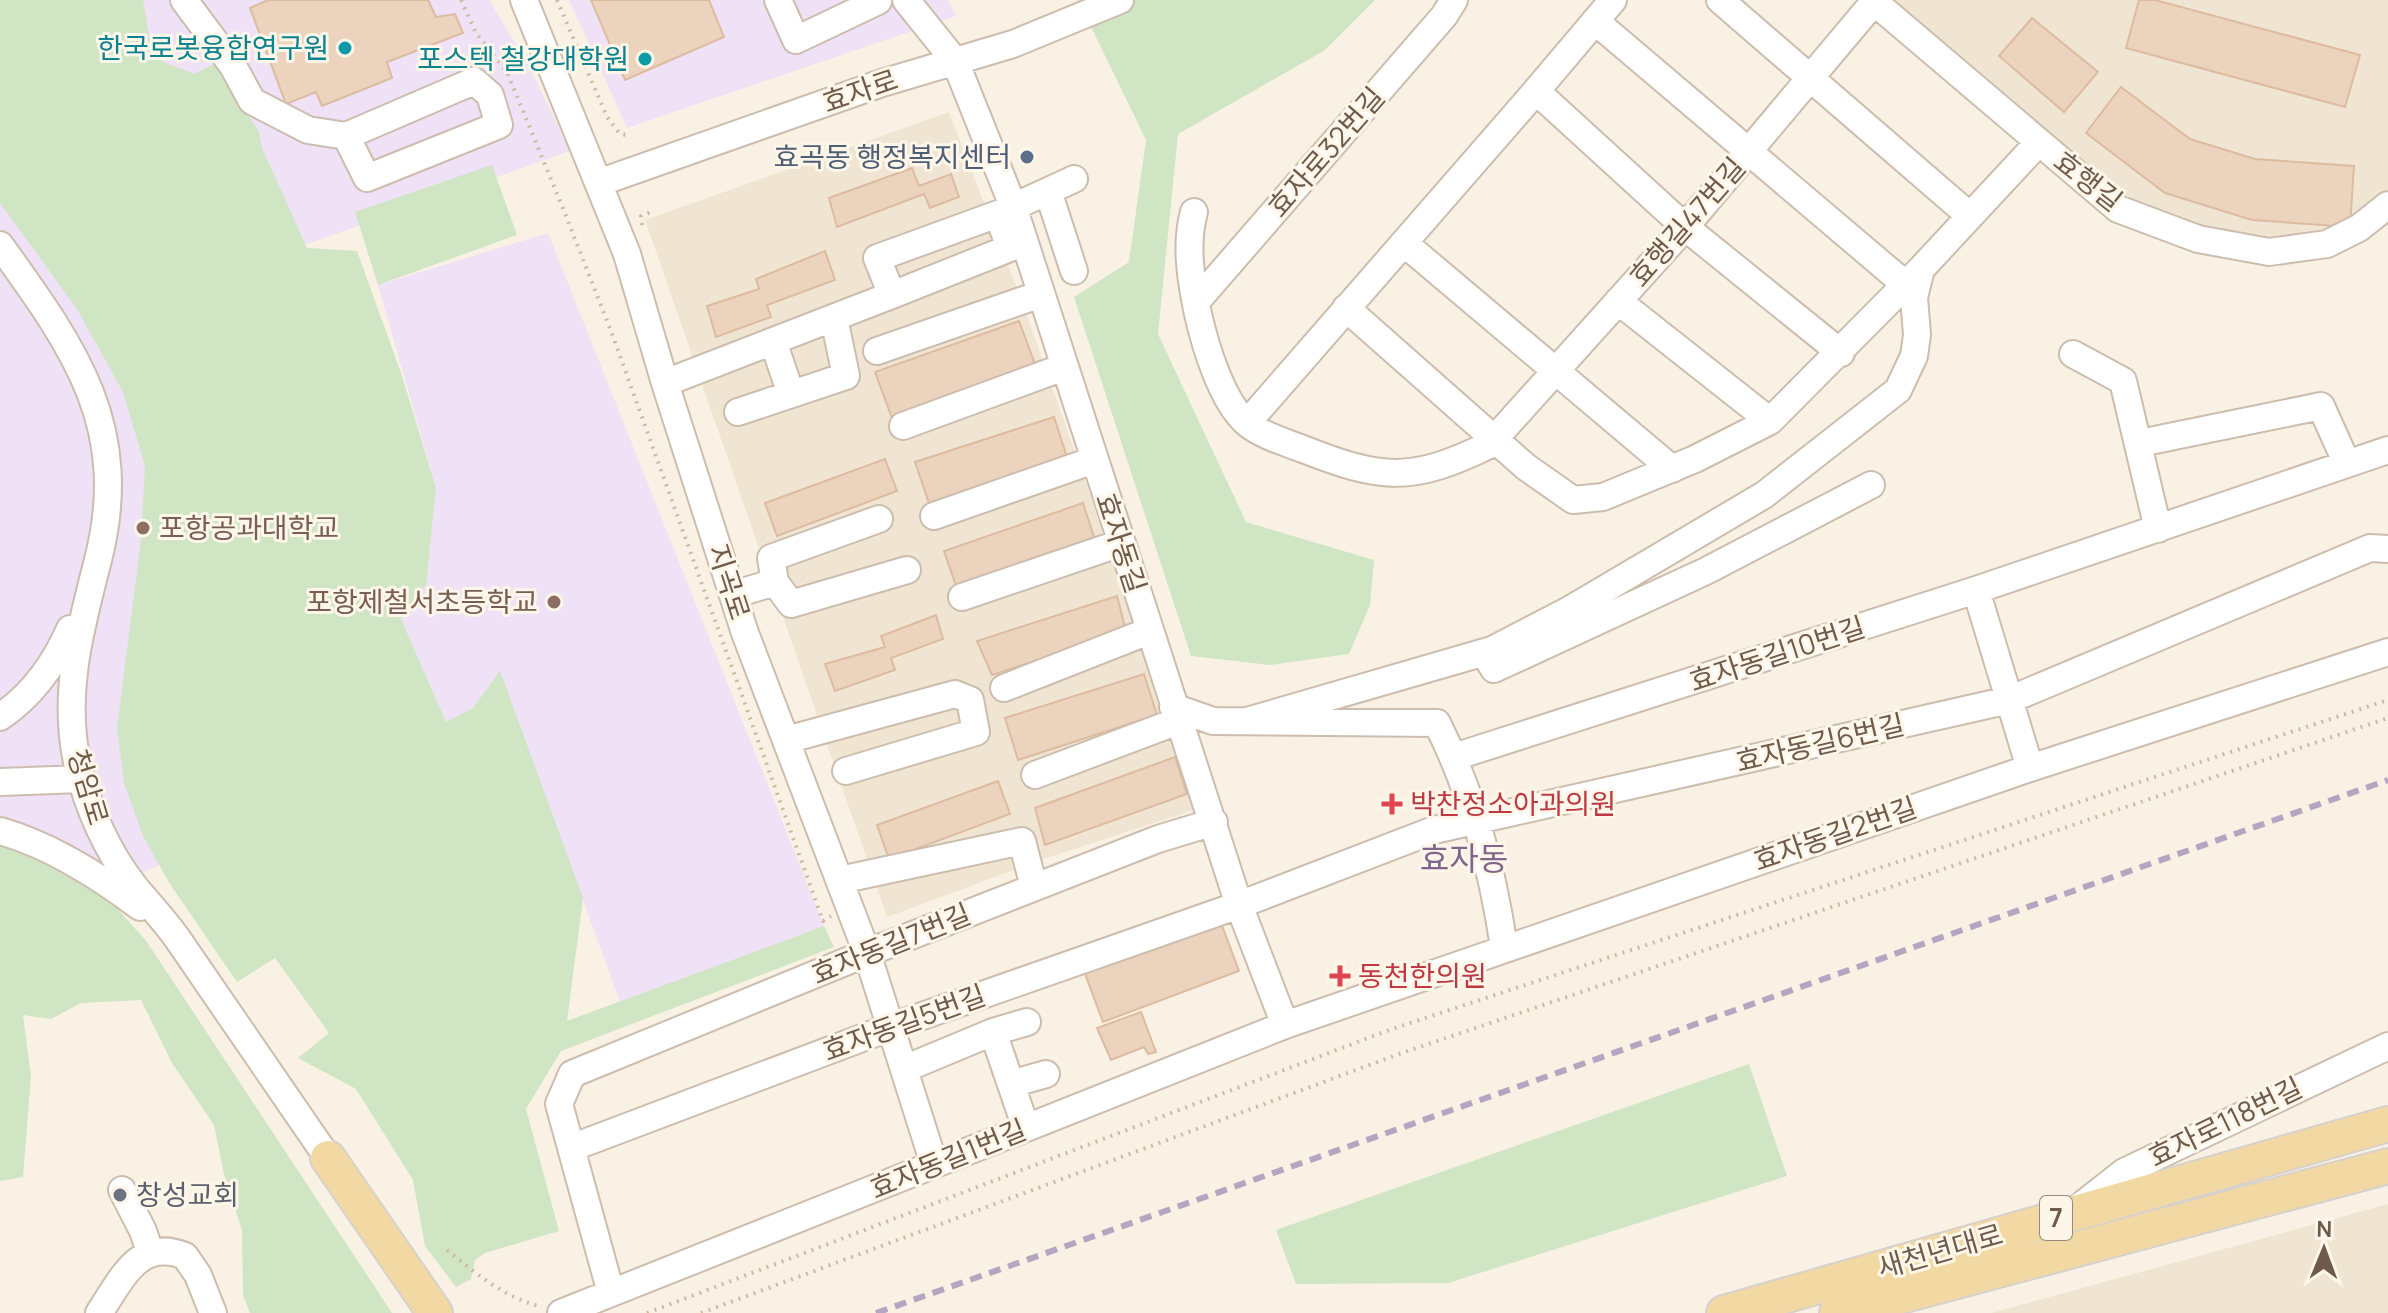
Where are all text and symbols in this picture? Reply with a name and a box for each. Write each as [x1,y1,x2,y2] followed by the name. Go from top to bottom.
[97,28,329,66] place label: 한국로봇융합연구원
[336,39,354,57] marker: 한국로봇융합연구원
[417,39,629,77] place label: 포스텍 철강대학원
[636,50,654,68] marker: 포스텍 철강대학원
[817,60,902,121] street label: 효자로
[1258,78,1392,224] street label: 효자로32번길
[774,137,1011,175] place label: 효곡동 행정복지센터
[2046,141,2131,219] street label: 효행길
[1018,148,1036,166] marker: 효곡동 행정복지센터
[1620,149,1753,294] street label: 효행길47번길
[1088,488,1156,598] street label: 효자동길
[159,508,339,546] place label: 포항공과대학교
[134,519,152,537] marker: 포항공과대학교
[700,539,760,624] street label: 지곡로
[306,582,538,620] place label: 포항제철서초등학교
[545,593,563,611] marker: 포항제철서초등학교
[1684,607,1869,699] street label: 효자동길10번길
[1732,704,1908,780] street label: 효자동길6번길
[59,744,118,829] street label: 청암로
[1410,784,1616,822] place label: 박찬정소아과의원
[1748,787,1921,879] street label: 효자동길2번길
[1381,793,1403,815] marker: 박찬정소아과의원
[1420,836,1508,880] district label: 효자동
[805,894,976,992] street label: 효자동길7번길
[1358,956,1487,994] place label: 동천한의원
[1329,965,1351,987] marker: 동천한의원
[817,975,990,1069] street label: 효자동길5번길
[2141,1067,2308,1175] street label: 효자로118번길
[864,1109,1031,1207] street label: 효자동길1번길
[136,1175,239,1213] place label: 창성교회
[111,1186,129,1204] marker: 창성교회
[2040,1196,2072,1240] road number: 7
[2284,1209,2364,1289] north arrow
[1873,1214,2007,1286] street label: 새천년대로
[2316,1214,2333,1244] text: N

